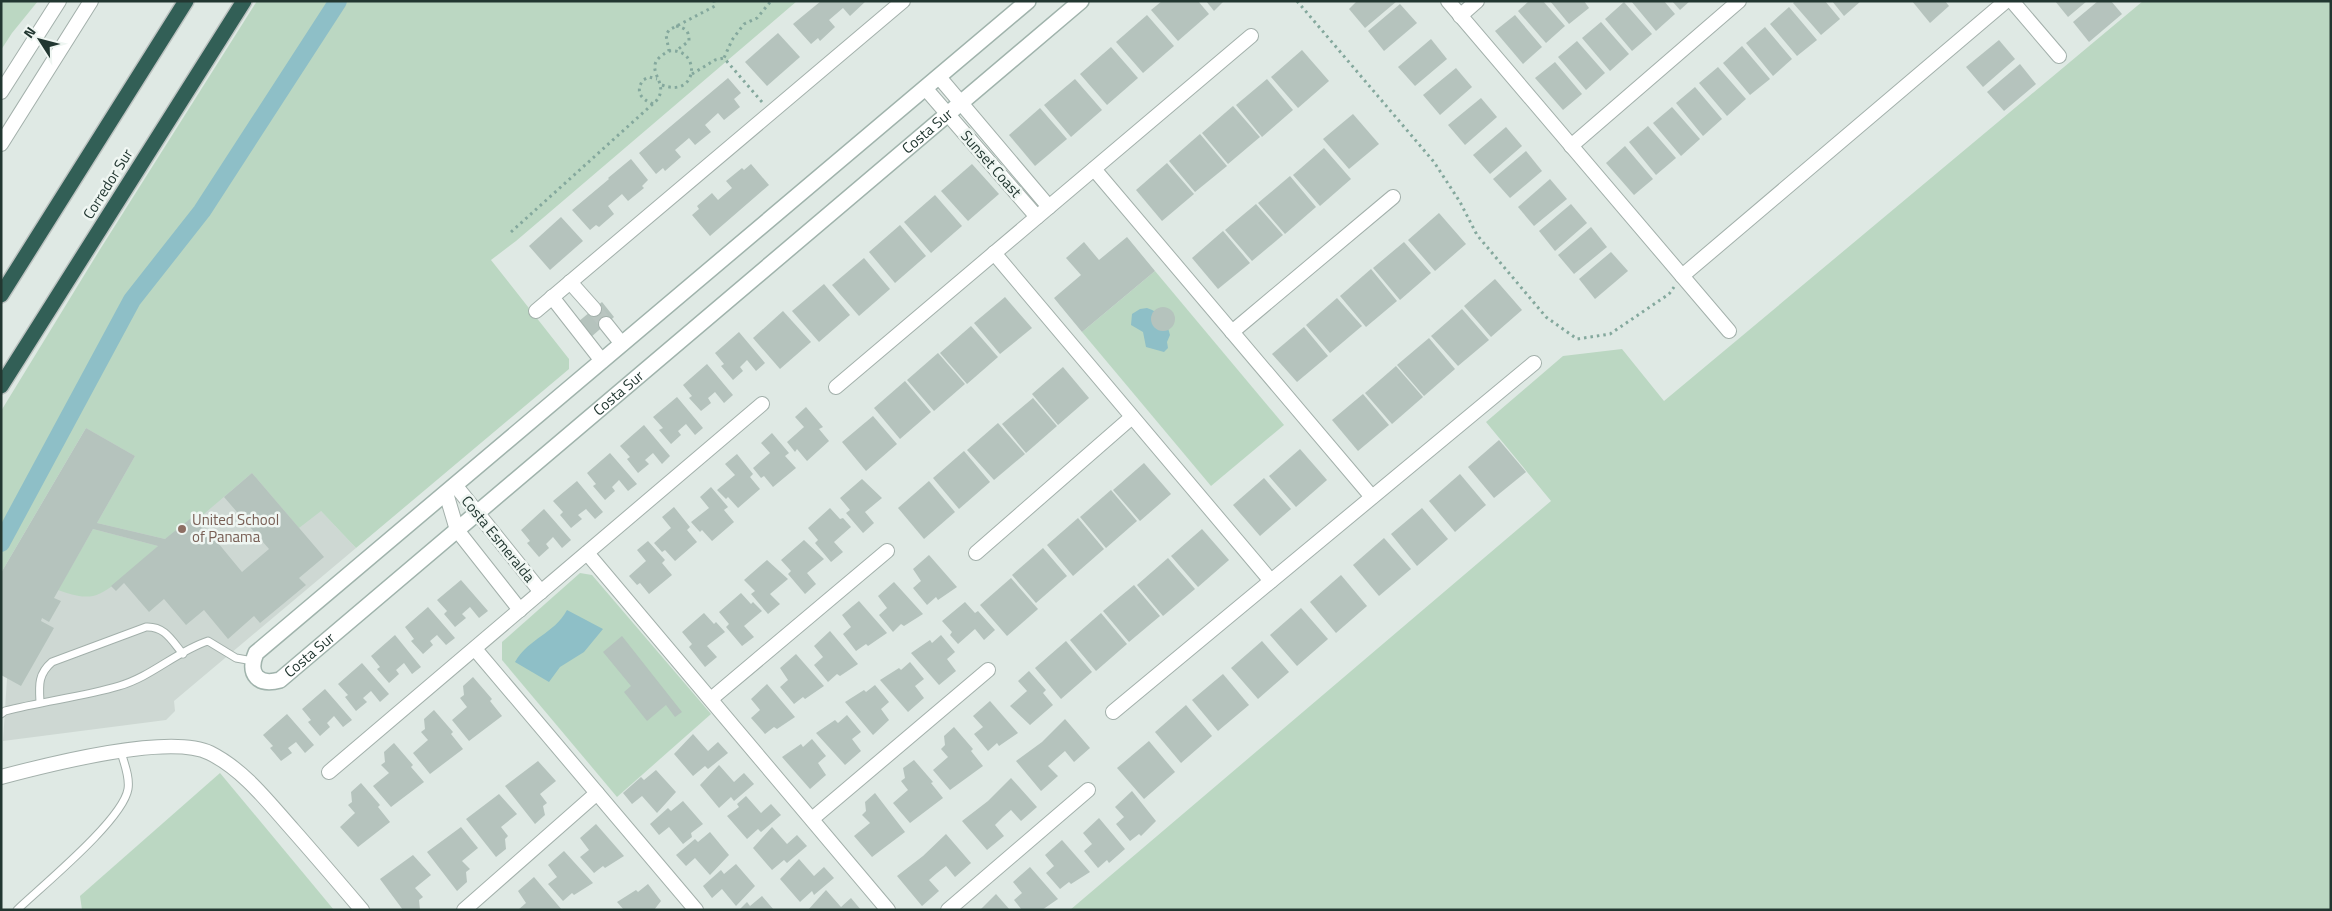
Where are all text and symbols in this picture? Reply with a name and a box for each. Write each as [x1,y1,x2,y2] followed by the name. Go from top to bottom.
[15,15,65,65] north arrow
[18,22,40,42] text: N
[897,103,958,159] street label: Costa Sur
[956,125,1028,203] street label: Sunset Coast
[77,144,138,223] street label: Corredor Sur
[588,364,649,421] street label: Costa Sur
[456,490,541,587] street label: Costa Esmeralda
[192,508,279,548] place label: United School of Panama
[176,523,188,535] marker: United School of Panama
[279,626,340,683] street label: Costa Sur

